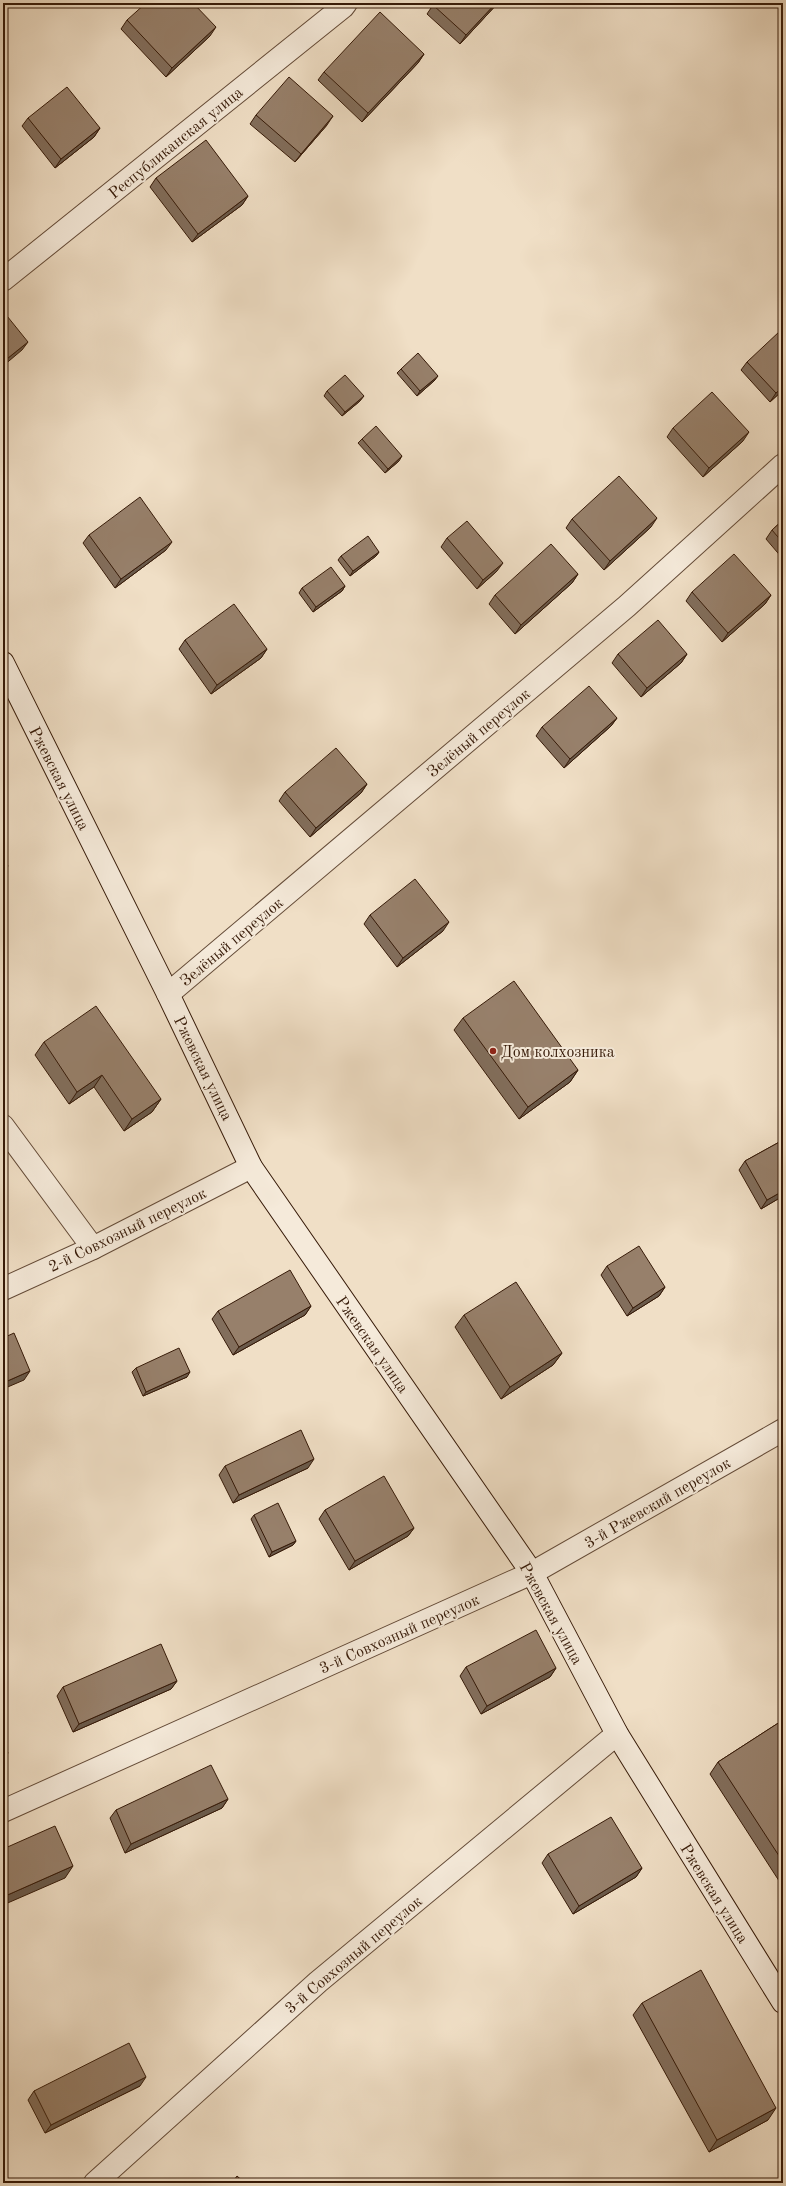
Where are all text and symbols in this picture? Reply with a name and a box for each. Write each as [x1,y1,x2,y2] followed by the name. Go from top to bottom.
[106,85,246,202] street label: Республиканская улица
[425,686,534,781] street label: Зелёный переулок
[25,724,91,833] street label: Ржевская улица
[178,895,287,990] street label: Зелёный переулок
[170,1014,234,1124] street label: Ржевская улица
[501,1045,615,1061] place label: Дом колхозника
[488,1046,498,1056] marker: Дом колхозника
[47,1186,209,1276] street label: 2-й Совхозный переулок
[332,1294,411,1397] street label: Ржевская улица
[582,1455,734,1552] street label: 3-й Ржевский переулок
[516,1560,585,1668] street label: Ржевская улица
[317,1592,482,1677] street label: 3-й Совхозный переулок
[676,1841,750,1947] street label: Ржевская улица
[283,1894,426,2017] street label: 3-й Совхозный переулок

